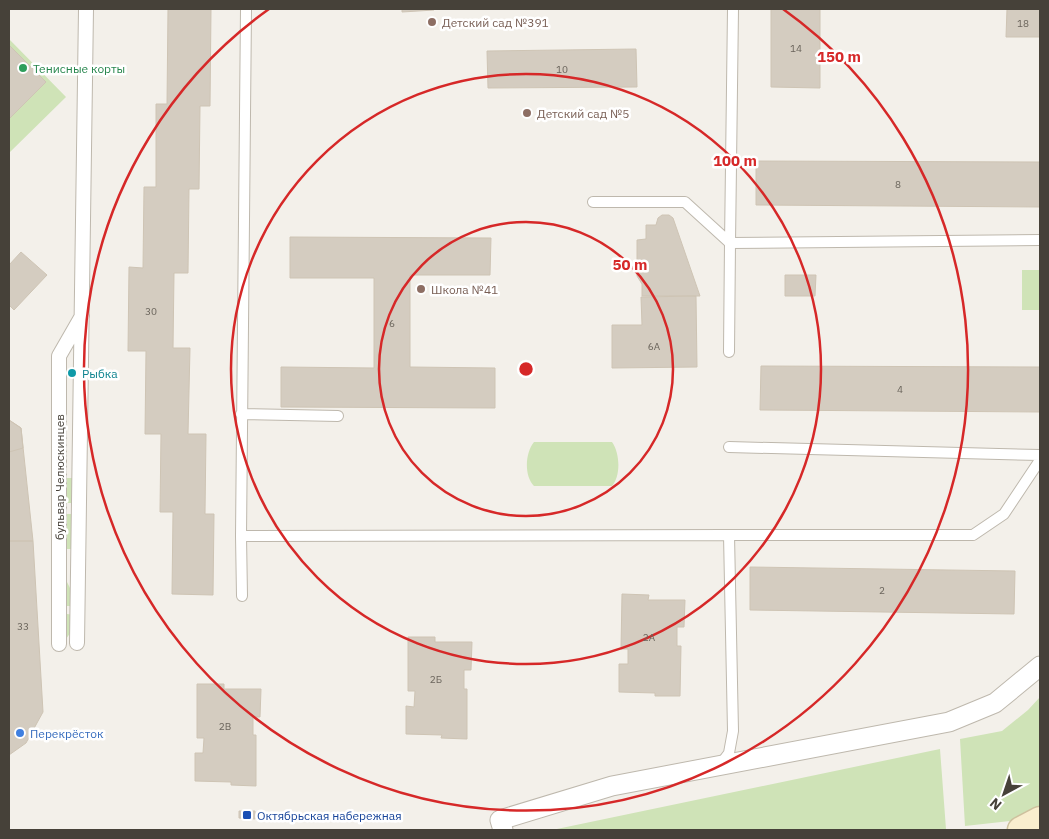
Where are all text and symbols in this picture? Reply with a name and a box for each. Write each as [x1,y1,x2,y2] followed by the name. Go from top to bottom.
[442,15,549,30] place label: Детский сад №391
[426,16,438,28] marker: Детский сад №391
[1017,17,1029,30] house number: 18
[790,42,802,55] house number: 14
[817,47,861,66] text: 150 m
[33,61,125,76] place label: Тенисные корты
[17,62,29,74] marker: Тенисные корты
[556,63,568,76] house number: 10
[537,106,629,121] place label: Детский сад №5
[521,107,533,119] marker: Детский сад №5
[713,151,757,170] text: 100 m
[895,178,901,191] house number: 8
[613,255,647,274] text: 50 m
[431,282,498,297] place label: Школа №41
[415,283,427,295] marker: Школа №41
[145,305,157,318] house number: 30
[389,317,395,330] house number: 6
[648,340,661,353] house number: 6А
[517,360,535,378] centre of rings
[82,366,118,381] place label: Рыбка
[66,367,78,379] marker: Рыбка
[897,383,903,396] house number: 4
[52,414,67,540] street label: бульвар Челюскинцев
[879,584,885,597] house number: 2
[17,620,29,633] house number: 33
[643,631,656,644] house number: 2А
[430,673,442,686] house number: 2Б
[219,720,231,733] house number: 2В
[30,726,104,741] place label: Перекрёсток
[14,727,26,739] marker: Перекрёсток
[979,769,1029,819] north arrow
[986,794,1005,814] text: N
[257,808,402,823] place label: Октябрьская набережная
[241,809,253,821] marker: Октябрьская набережная

